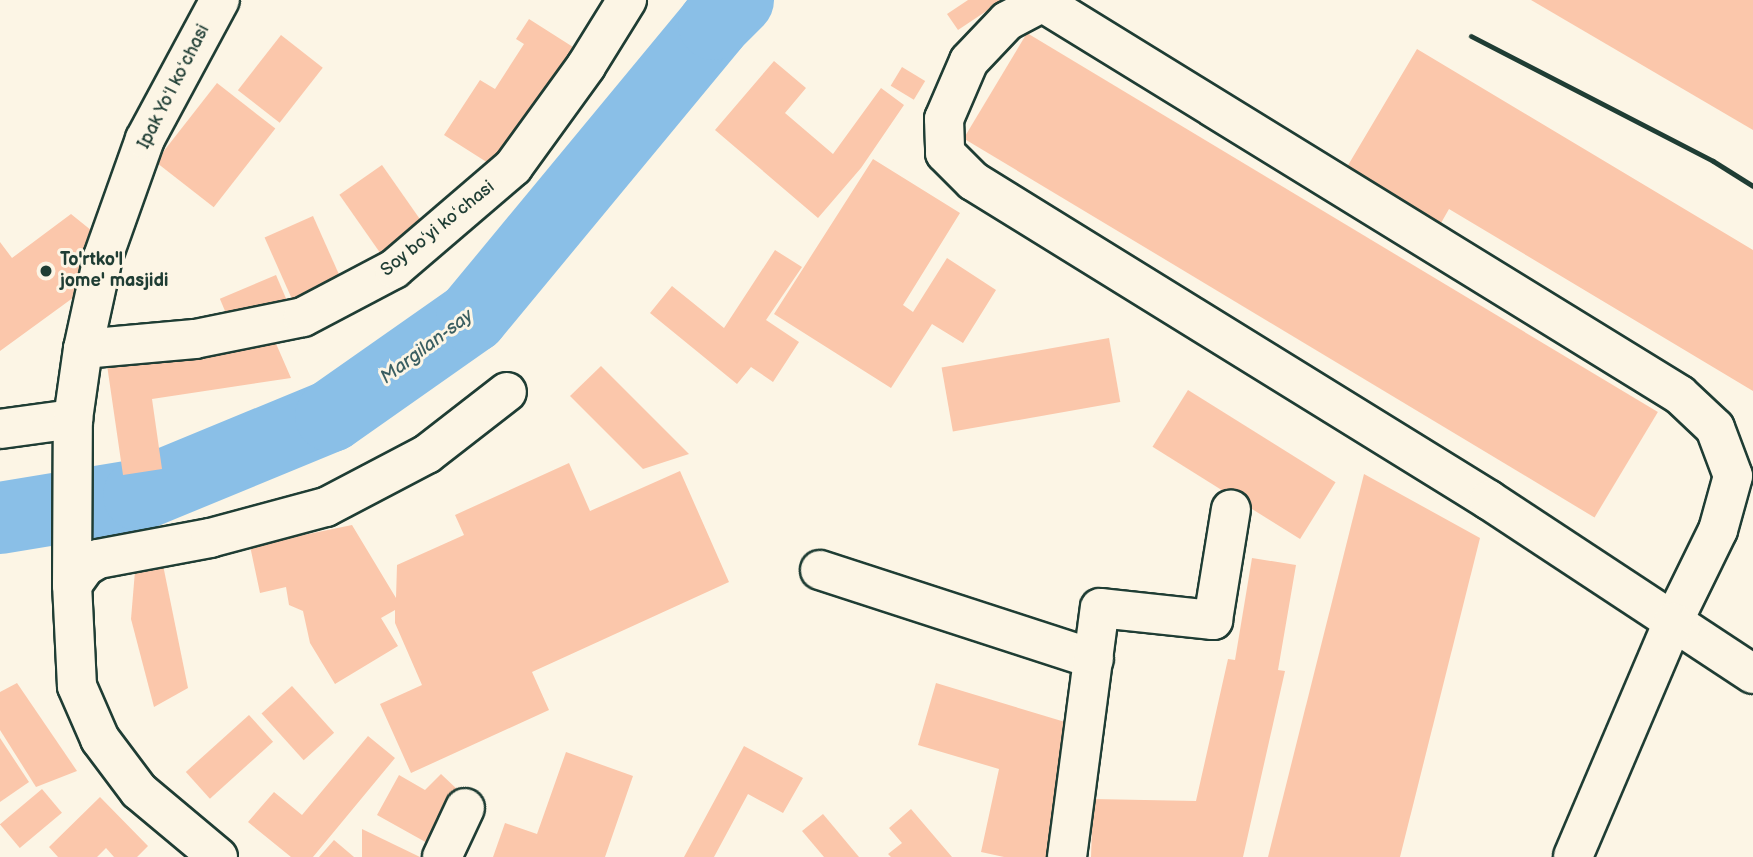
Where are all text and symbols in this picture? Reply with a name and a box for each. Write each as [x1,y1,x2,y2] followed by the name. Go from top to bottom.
[133,21,215,153] street label: Ipak Yoʻl koʻchasi
[376,176,500,282] street label: Soy boʻyi koʻchasi
[60,250,168,292] place label: To'rtko'l jome' masjidi
[38,263,54,279] marker: To'rtko'l jome' masjidi
[376,305,478,389] water label: Margilan-say

